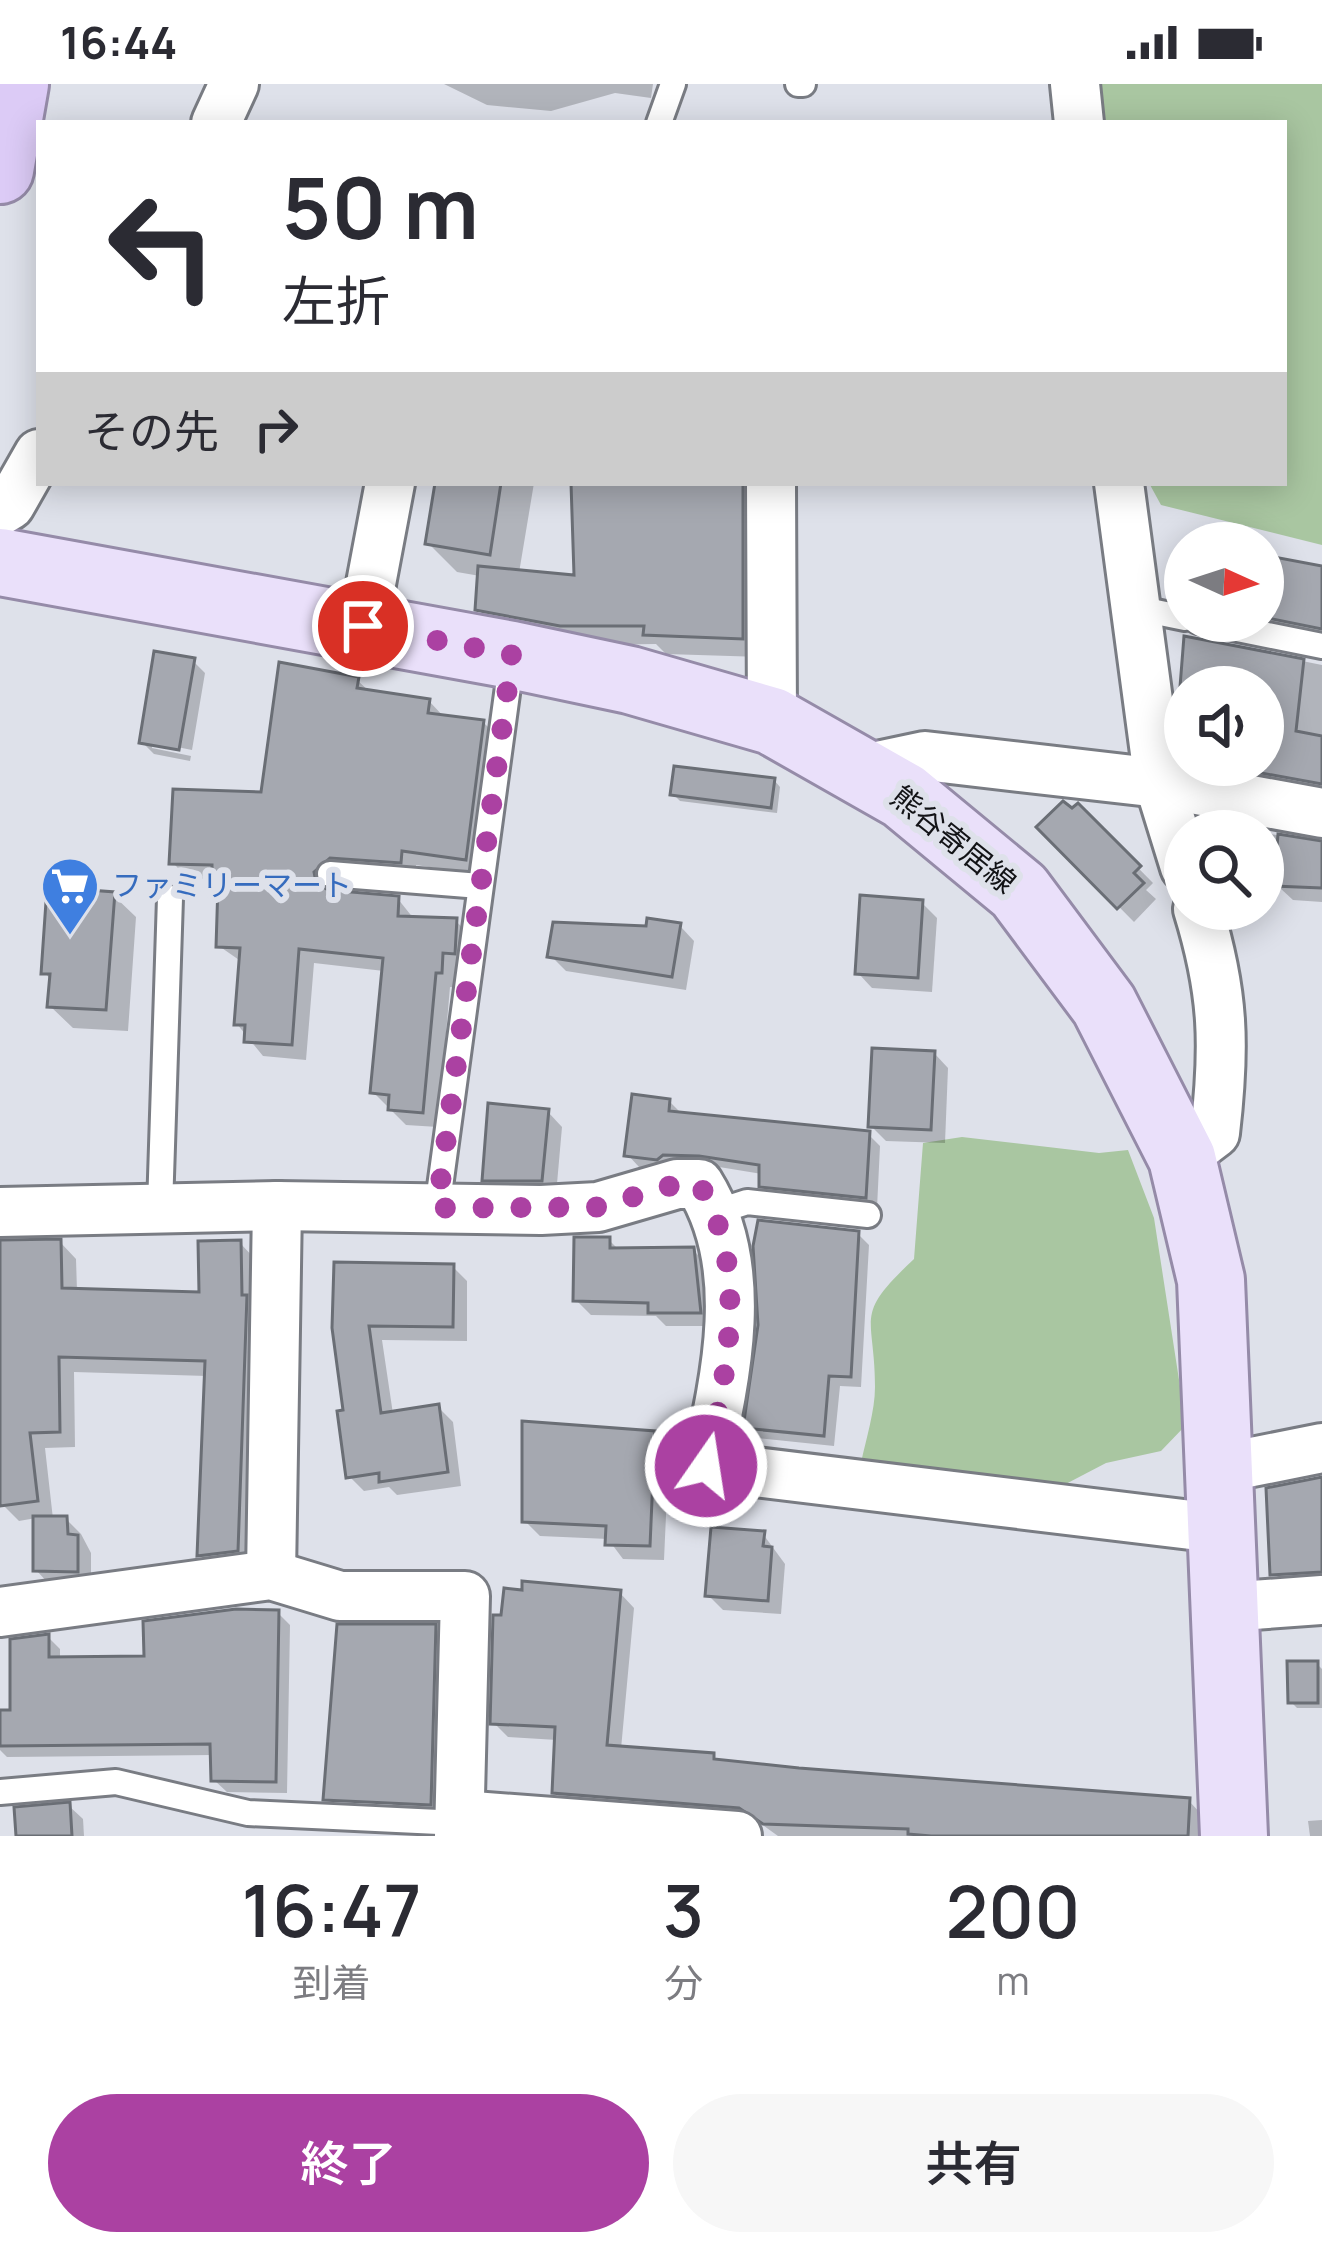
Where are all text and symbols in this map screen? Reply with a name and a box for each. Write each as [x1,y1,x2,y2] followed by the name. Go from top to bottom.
[60,11,177,73] text: 16:44
[282,149,479,264] text: 50 m
[84,168,240,324] icon: left
[282,263,390,337] text: 左折
[243,396,309,462] icon: right
[84,400,219,462] text: その先
[1164,522,1284,642] north arrow
[1164,522,1284,930] map controls
[312,575,414,677] pin
[330,593,396,659] icon: arrive
[1164,666,1284,786] button: sound
[883,776,1025,902] street label: 熊谷寄居線
[1164,810,1284,930] button: search
[39,855,101,937] supermarket icon: ファミリーマート
[112,864,352,905] place label: ファミリーマート
[643,1403,769,1529] position arrow
[242,1860,421,1959] text: 16:47
[663,1860,704,1959] text: 3
[946,1861,1080,1960] text: 200
[996,1953,1030,2007] text: m
[292,1955,370,2009] text: 到着
[664,1955,703,2009] text: 分
[48,2094,649,2232] button: 終了
[673,2094,1274,2232] button: 共有

